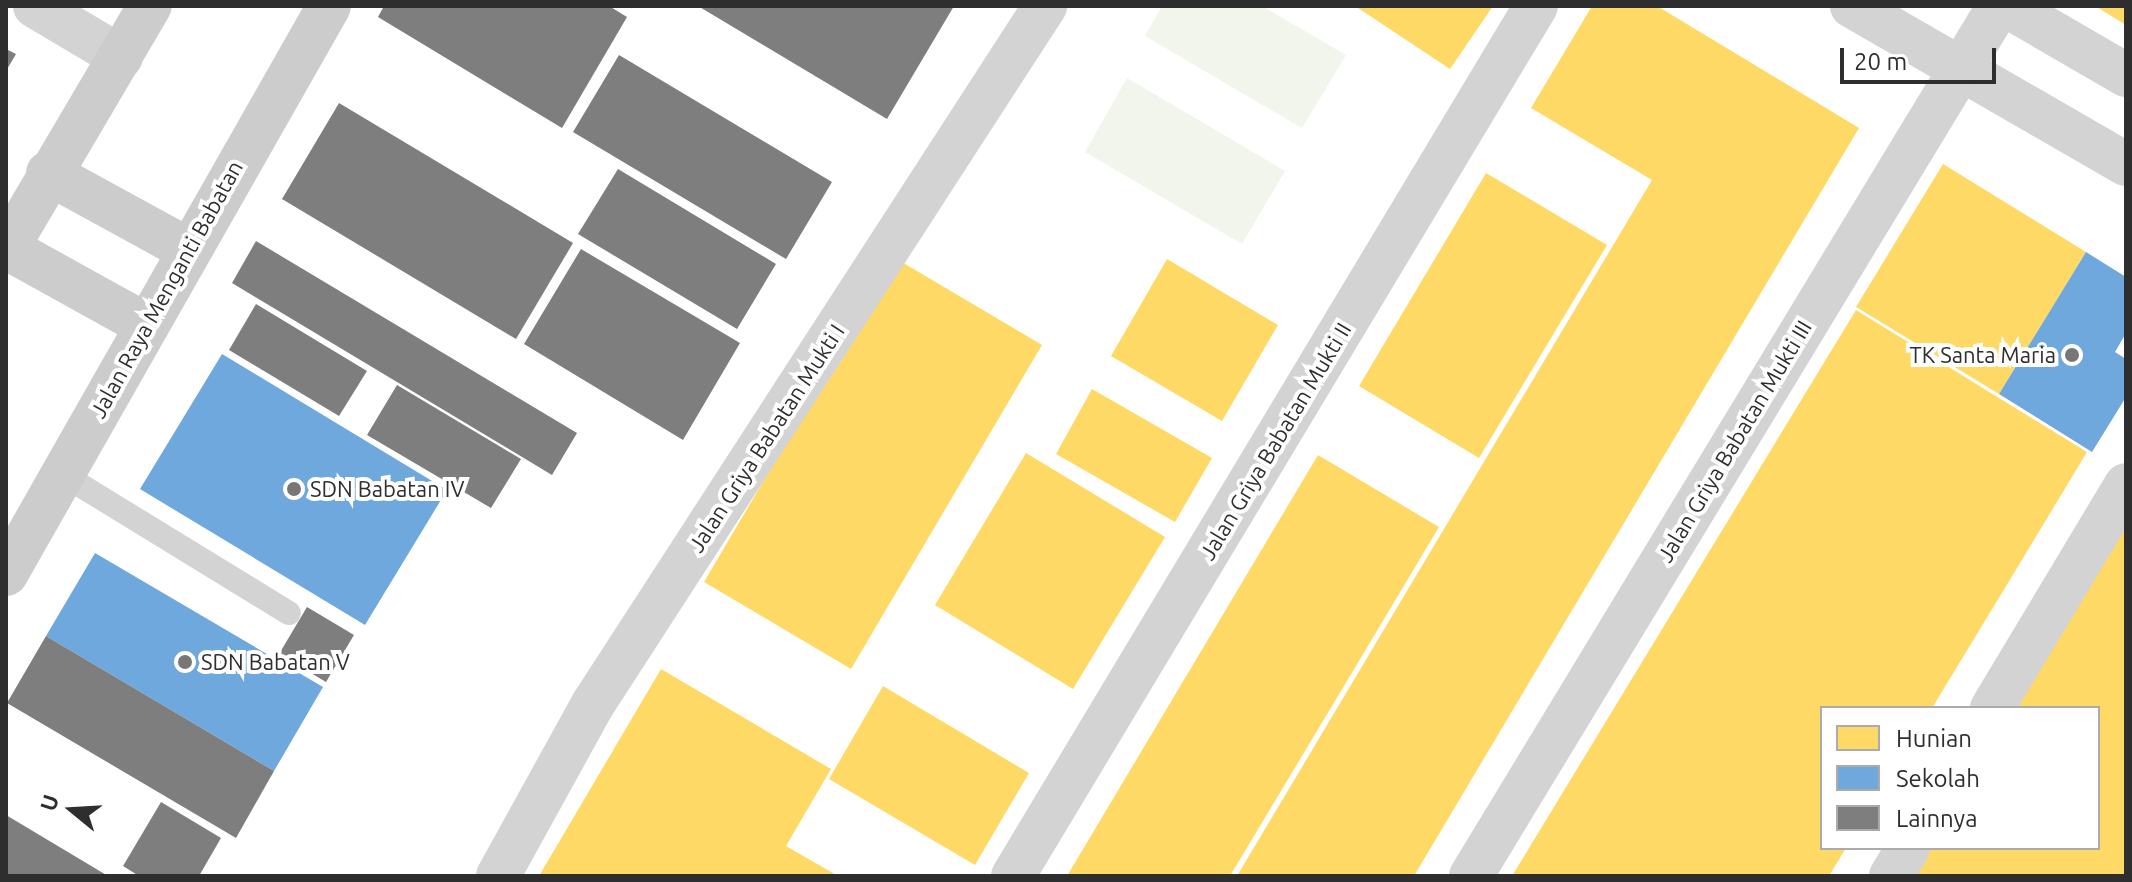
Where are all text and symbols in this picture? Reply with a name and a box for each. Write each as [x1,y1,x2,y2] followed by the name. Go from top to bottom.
[1844,32,2000,82] scale bar
[1854,48,1907,75] text: 20 m
[84,156,248,422] street label: Jalan Raya Menganti Babatan
[1651,315,1817,567] street label: Jalan Griya Babatan Mukti III
[1194,318,1356,564] street label: Jalan Griya Babatan Mukti II
[682,319,850,557] street label: Jalan Griya Babatan Mukti I
[1910,342,2056,368] place label: TK Santa Maria
[2063,346,2081,364] marker: TK Santa Maria
[310,476,464,502] place label: SDN Babatan IV
[285,480,303,498] marker: SDN Babatan IV
[201,649,350,675] place label: SDN Babatan V
[176,653,194,671] marker: SDN Babatan V
[1820,706,2100,850] legend
[1896,725,1972,752] text: Hunian
[1896,765,1980,792] text: Sekolah
[32,770,112,850] north arrow
[34,791,63,814] text: U
[1896,805,1978,832] text: Lainnya

